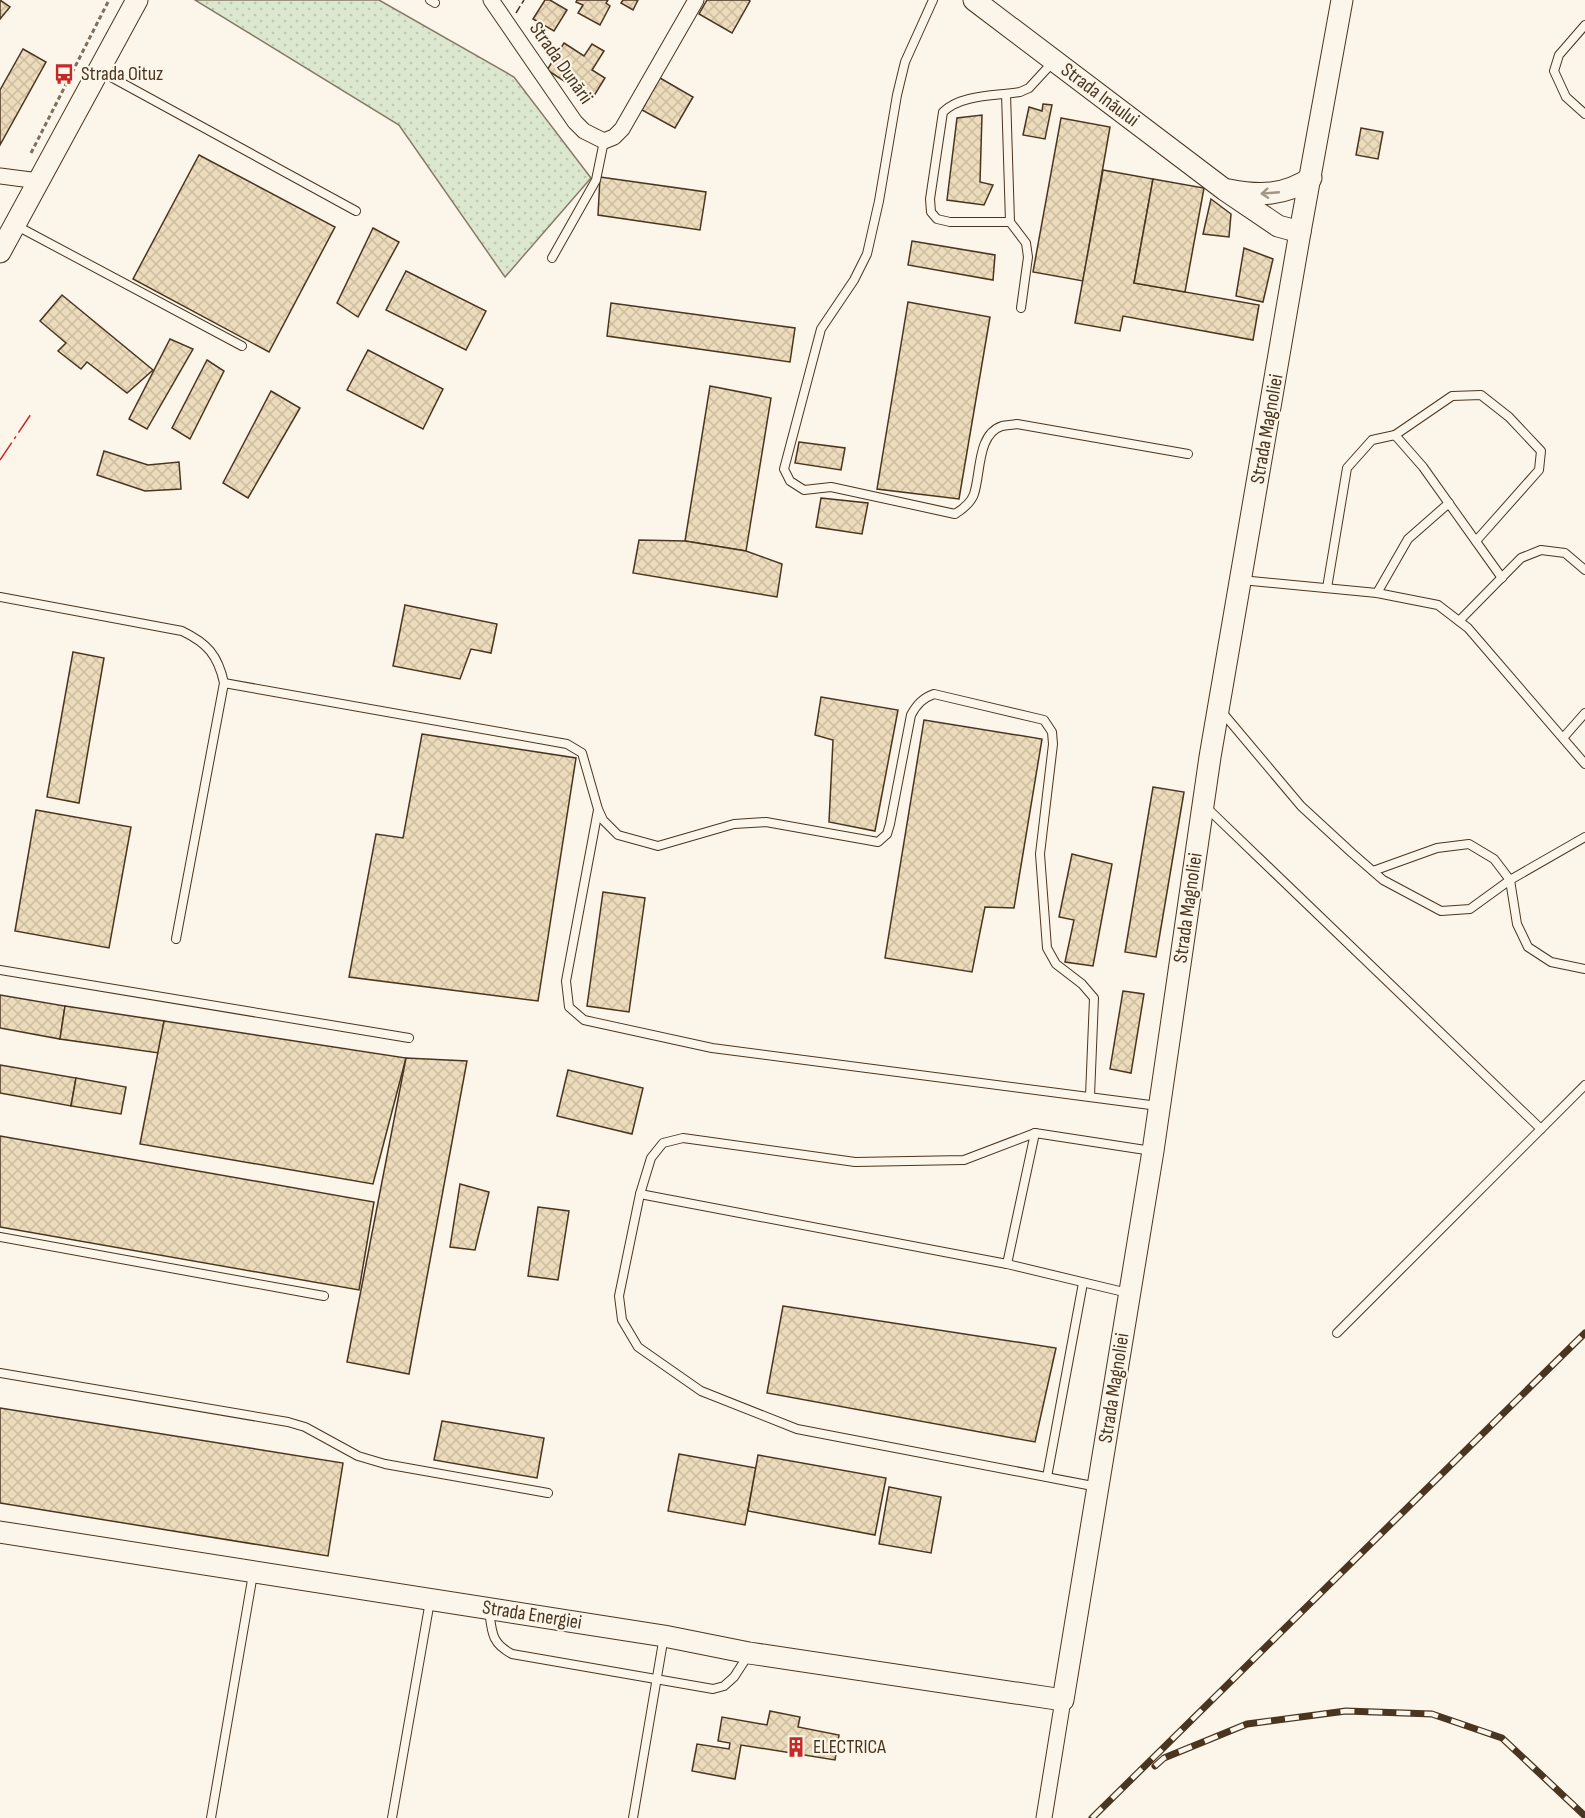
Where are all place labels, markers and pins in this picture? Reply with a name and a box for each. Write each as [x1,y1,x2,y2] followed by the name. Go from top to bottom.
[52,62,76,86] bus stop icon: Strada Oituz
[81,62,163,86] place label: Strada Oituz
[784,1735,808,1759] building icon: ELECTRICA
[813,1735,886,1759] place label: ELECTRICA

